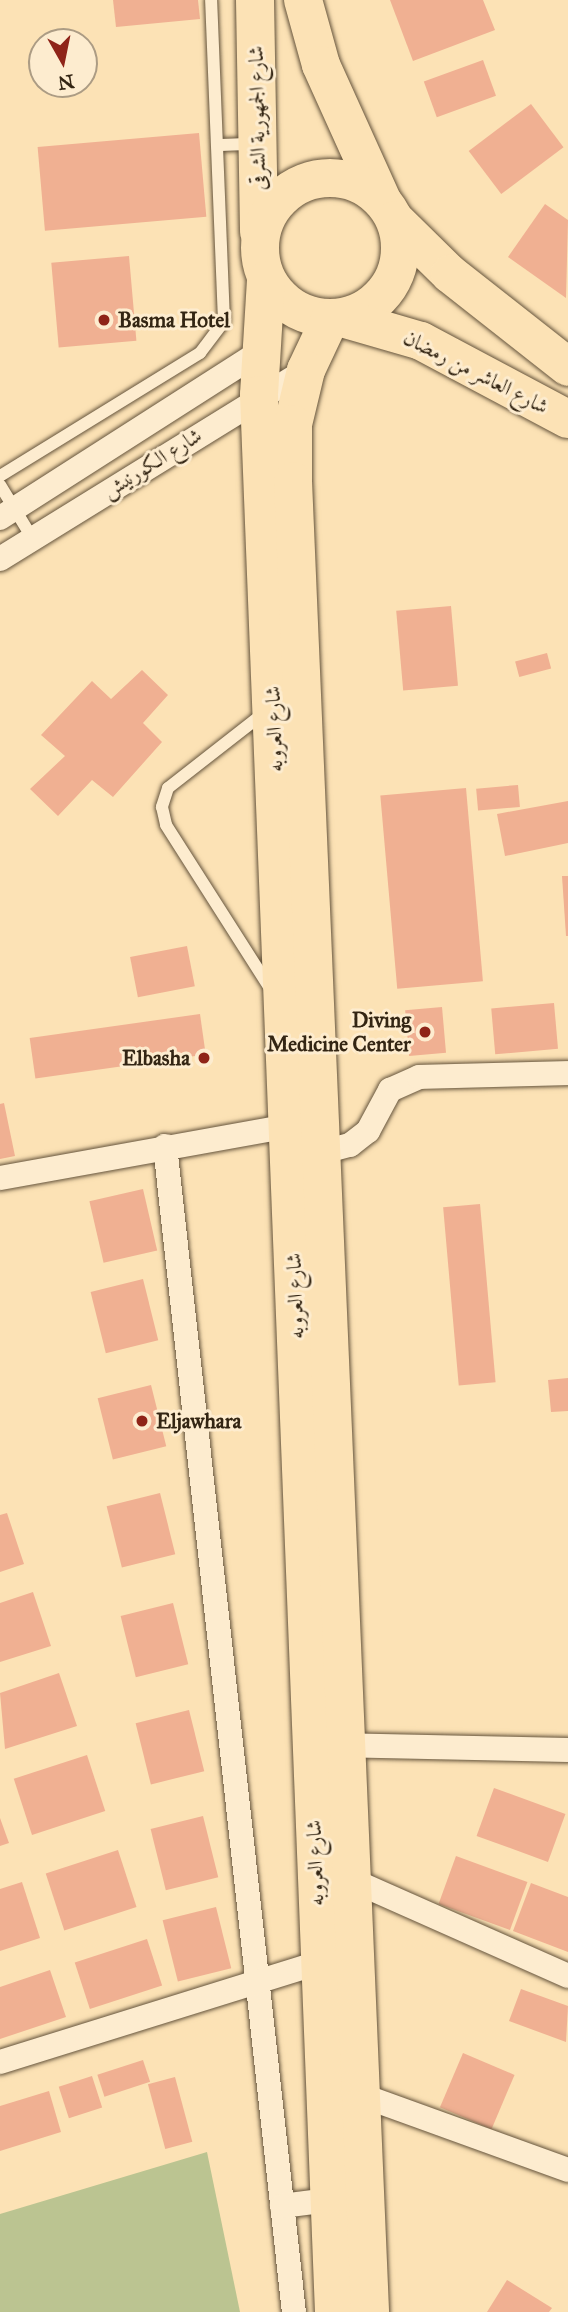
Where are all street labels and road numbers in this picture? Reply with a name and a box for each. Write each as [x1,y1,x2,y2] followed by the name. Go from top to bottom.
[243,45,271,191] street label: شارع الجمهورية الشرقى
[399,325,553,419] street label: شارع العاشر من رمضان
[98,423,206,503] street label: شارع الكورنيش
[260,685,288,773] street label: شارع العروبه
[281,1252,309,1340] street label: شارع العروبه
[301,1819,329,1907] street label: شارع العروبه

